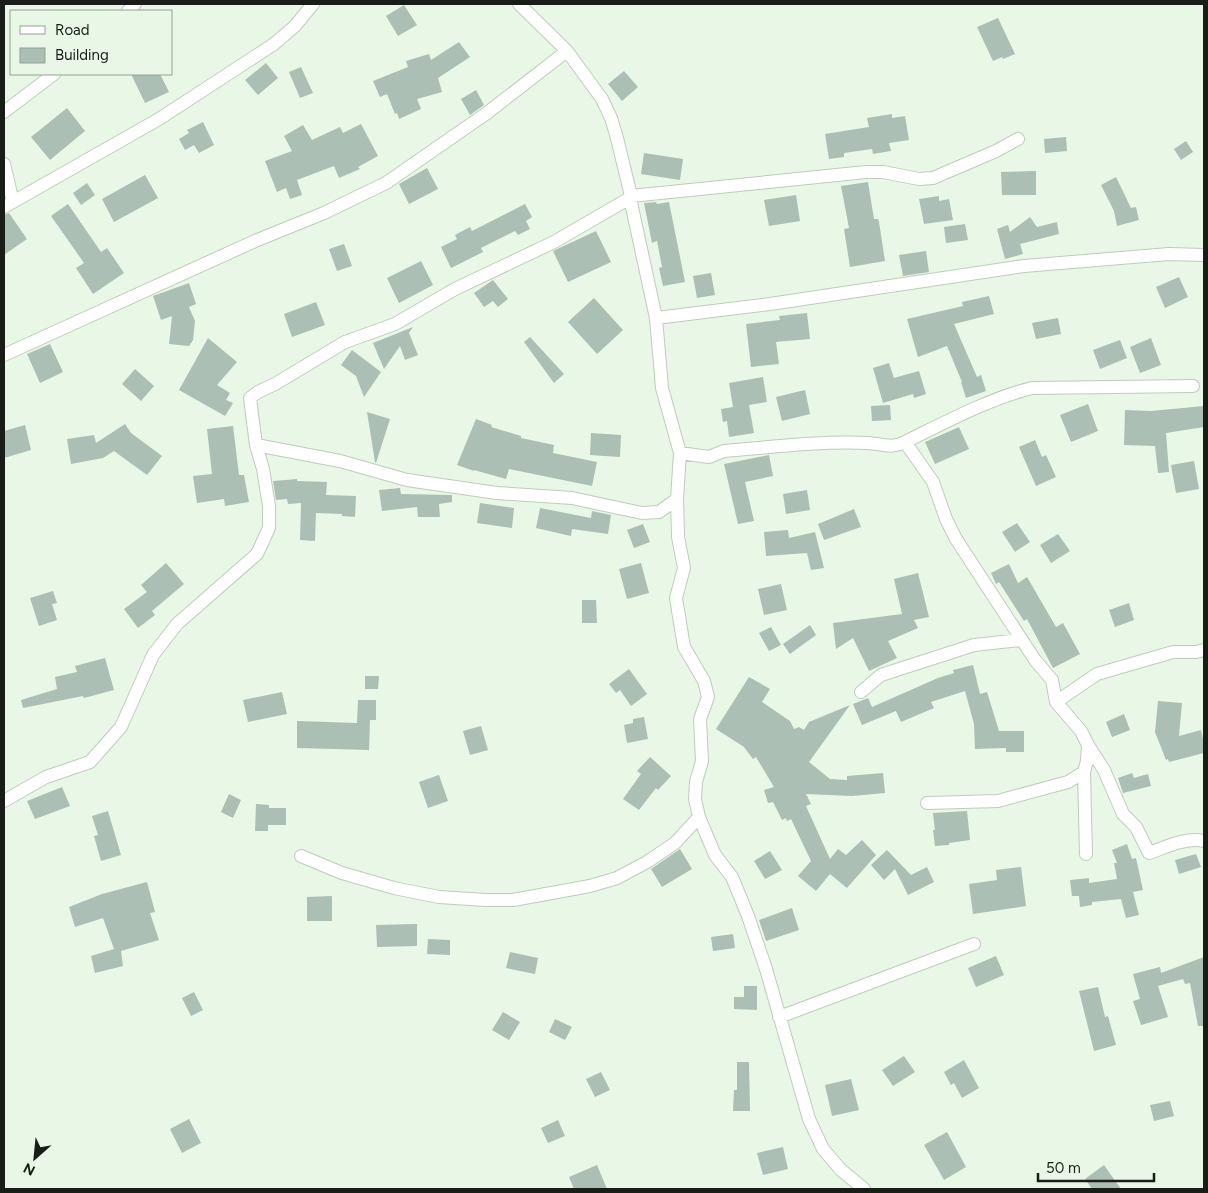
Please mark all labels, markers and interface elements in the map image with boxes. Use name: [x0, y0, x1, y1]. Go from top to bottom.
legend: [10, 10, 172, 75]
text: Road: [55, 21, 90, 39]
text: Building: [55, 46, 109, 64]
north arrow: [10, 1133, 60, 1183]
scale bar: [1038, 1150, 1154, 1182]
text: N: [21, 1159, 38, 1179]
text: 50 m: [1046, 1159, 1081, 1177]

